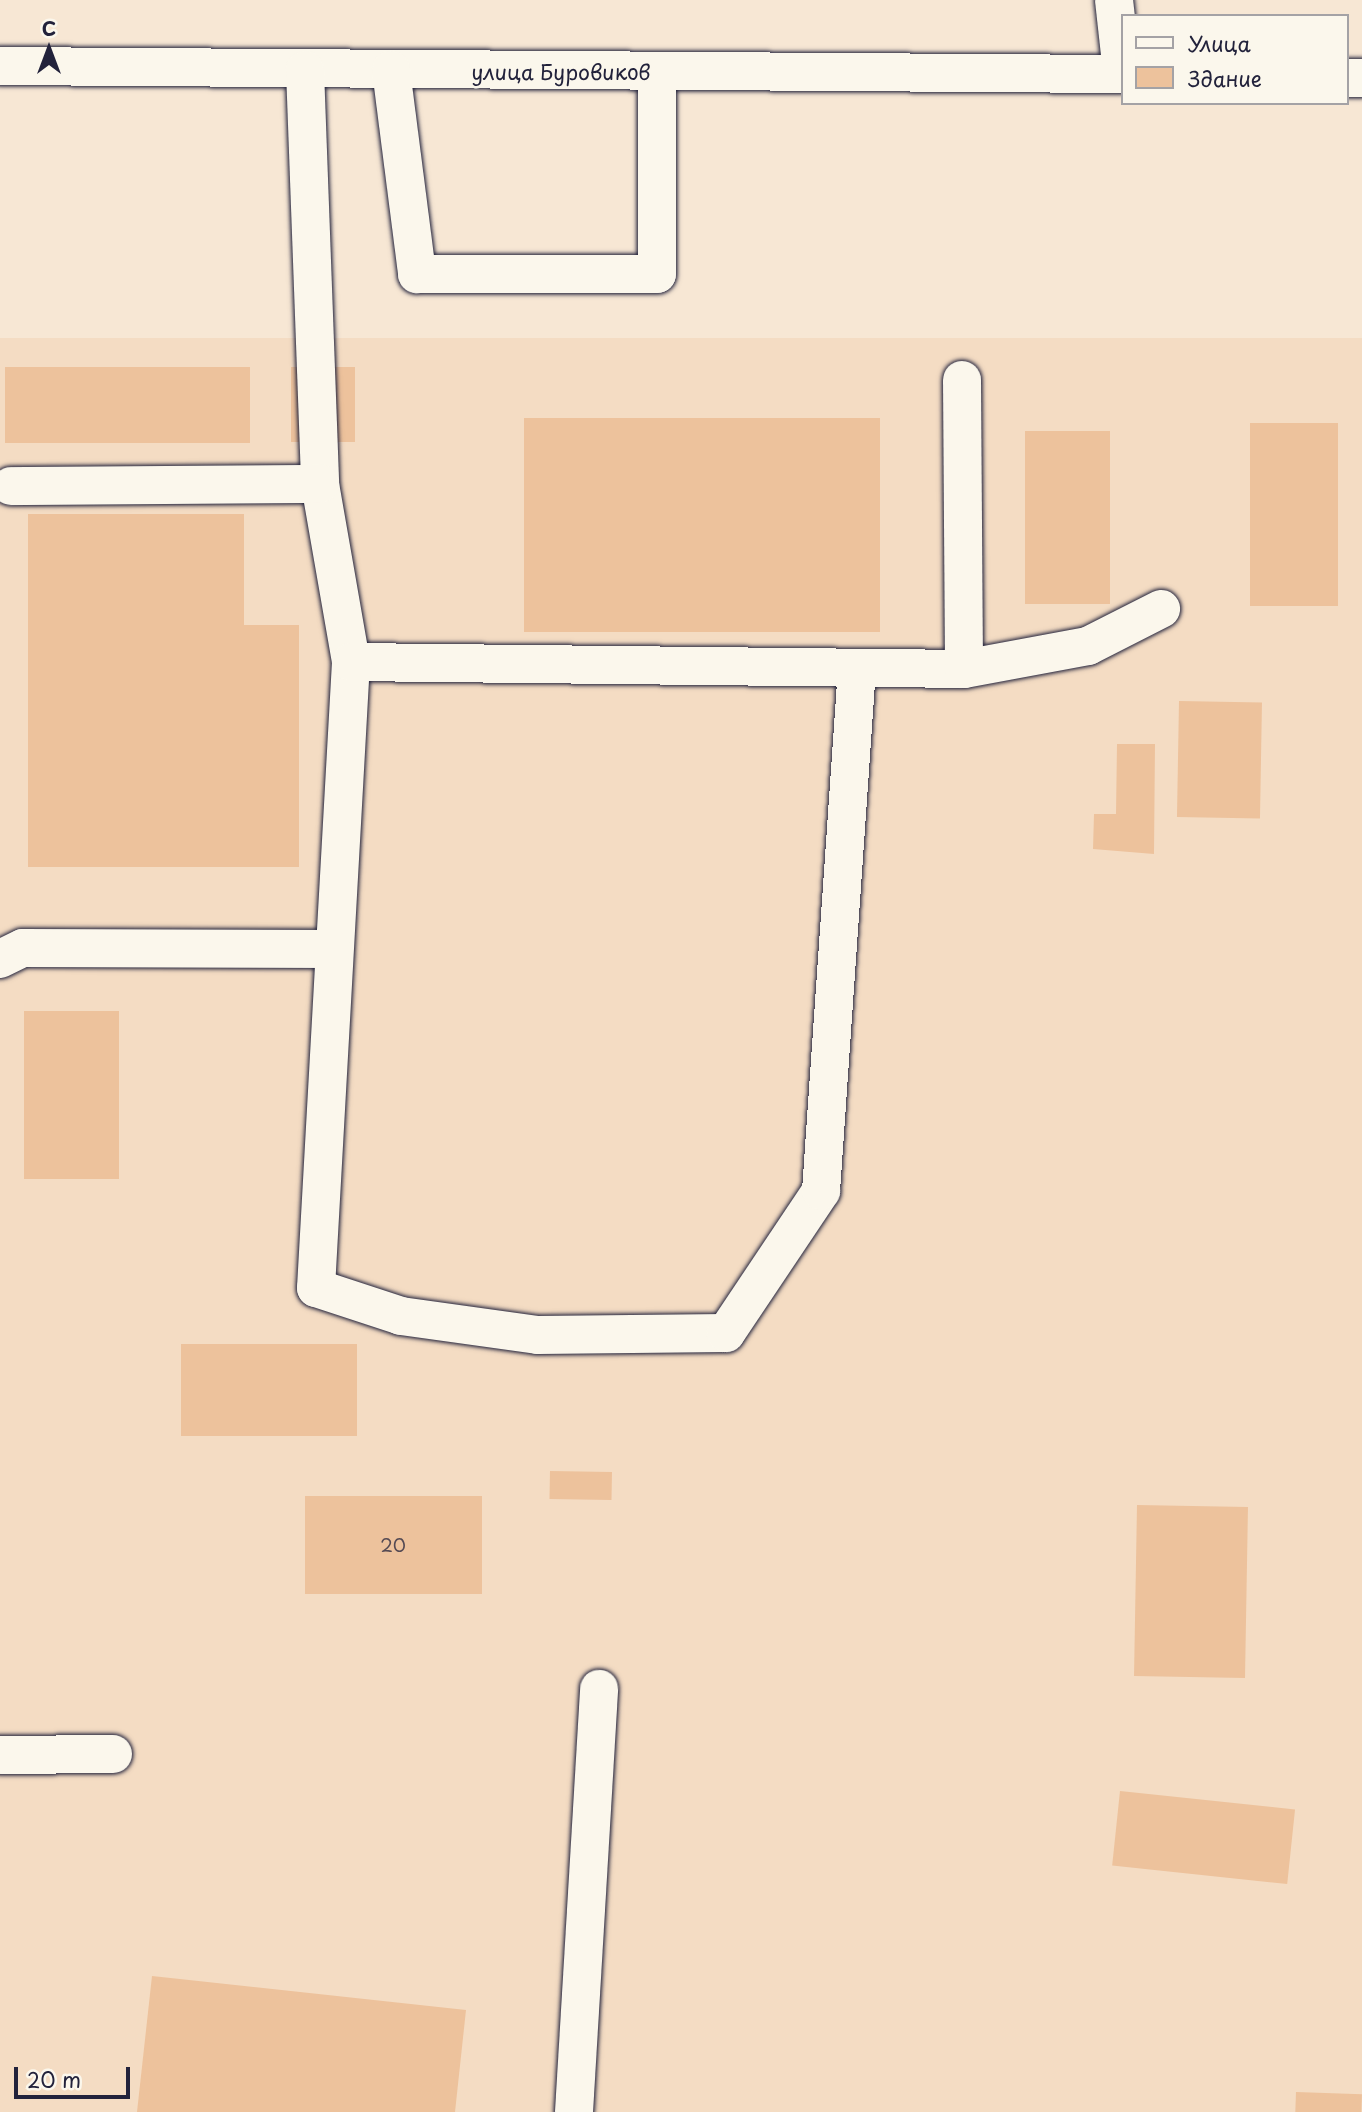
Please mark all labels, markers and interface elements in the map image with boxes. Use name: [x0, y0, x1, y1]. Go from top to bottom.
north arrow: [14, 14, 84, 84]
text: С: [42, 14, 56, 42]
legend: [1120, 14, 1348, 105]
text: Улица: [1188, 27, 1251, 59]
street label: улица Буровиков: [471, 58, 651, 84]
text: Здание: [1188, 62, 1262, 94]
house number: 20: [380, 1534, 406, 1556]
scale bar: [18, 2052, 133, 2096]
text: 20 m: [27, 2063, 81, 2095]

